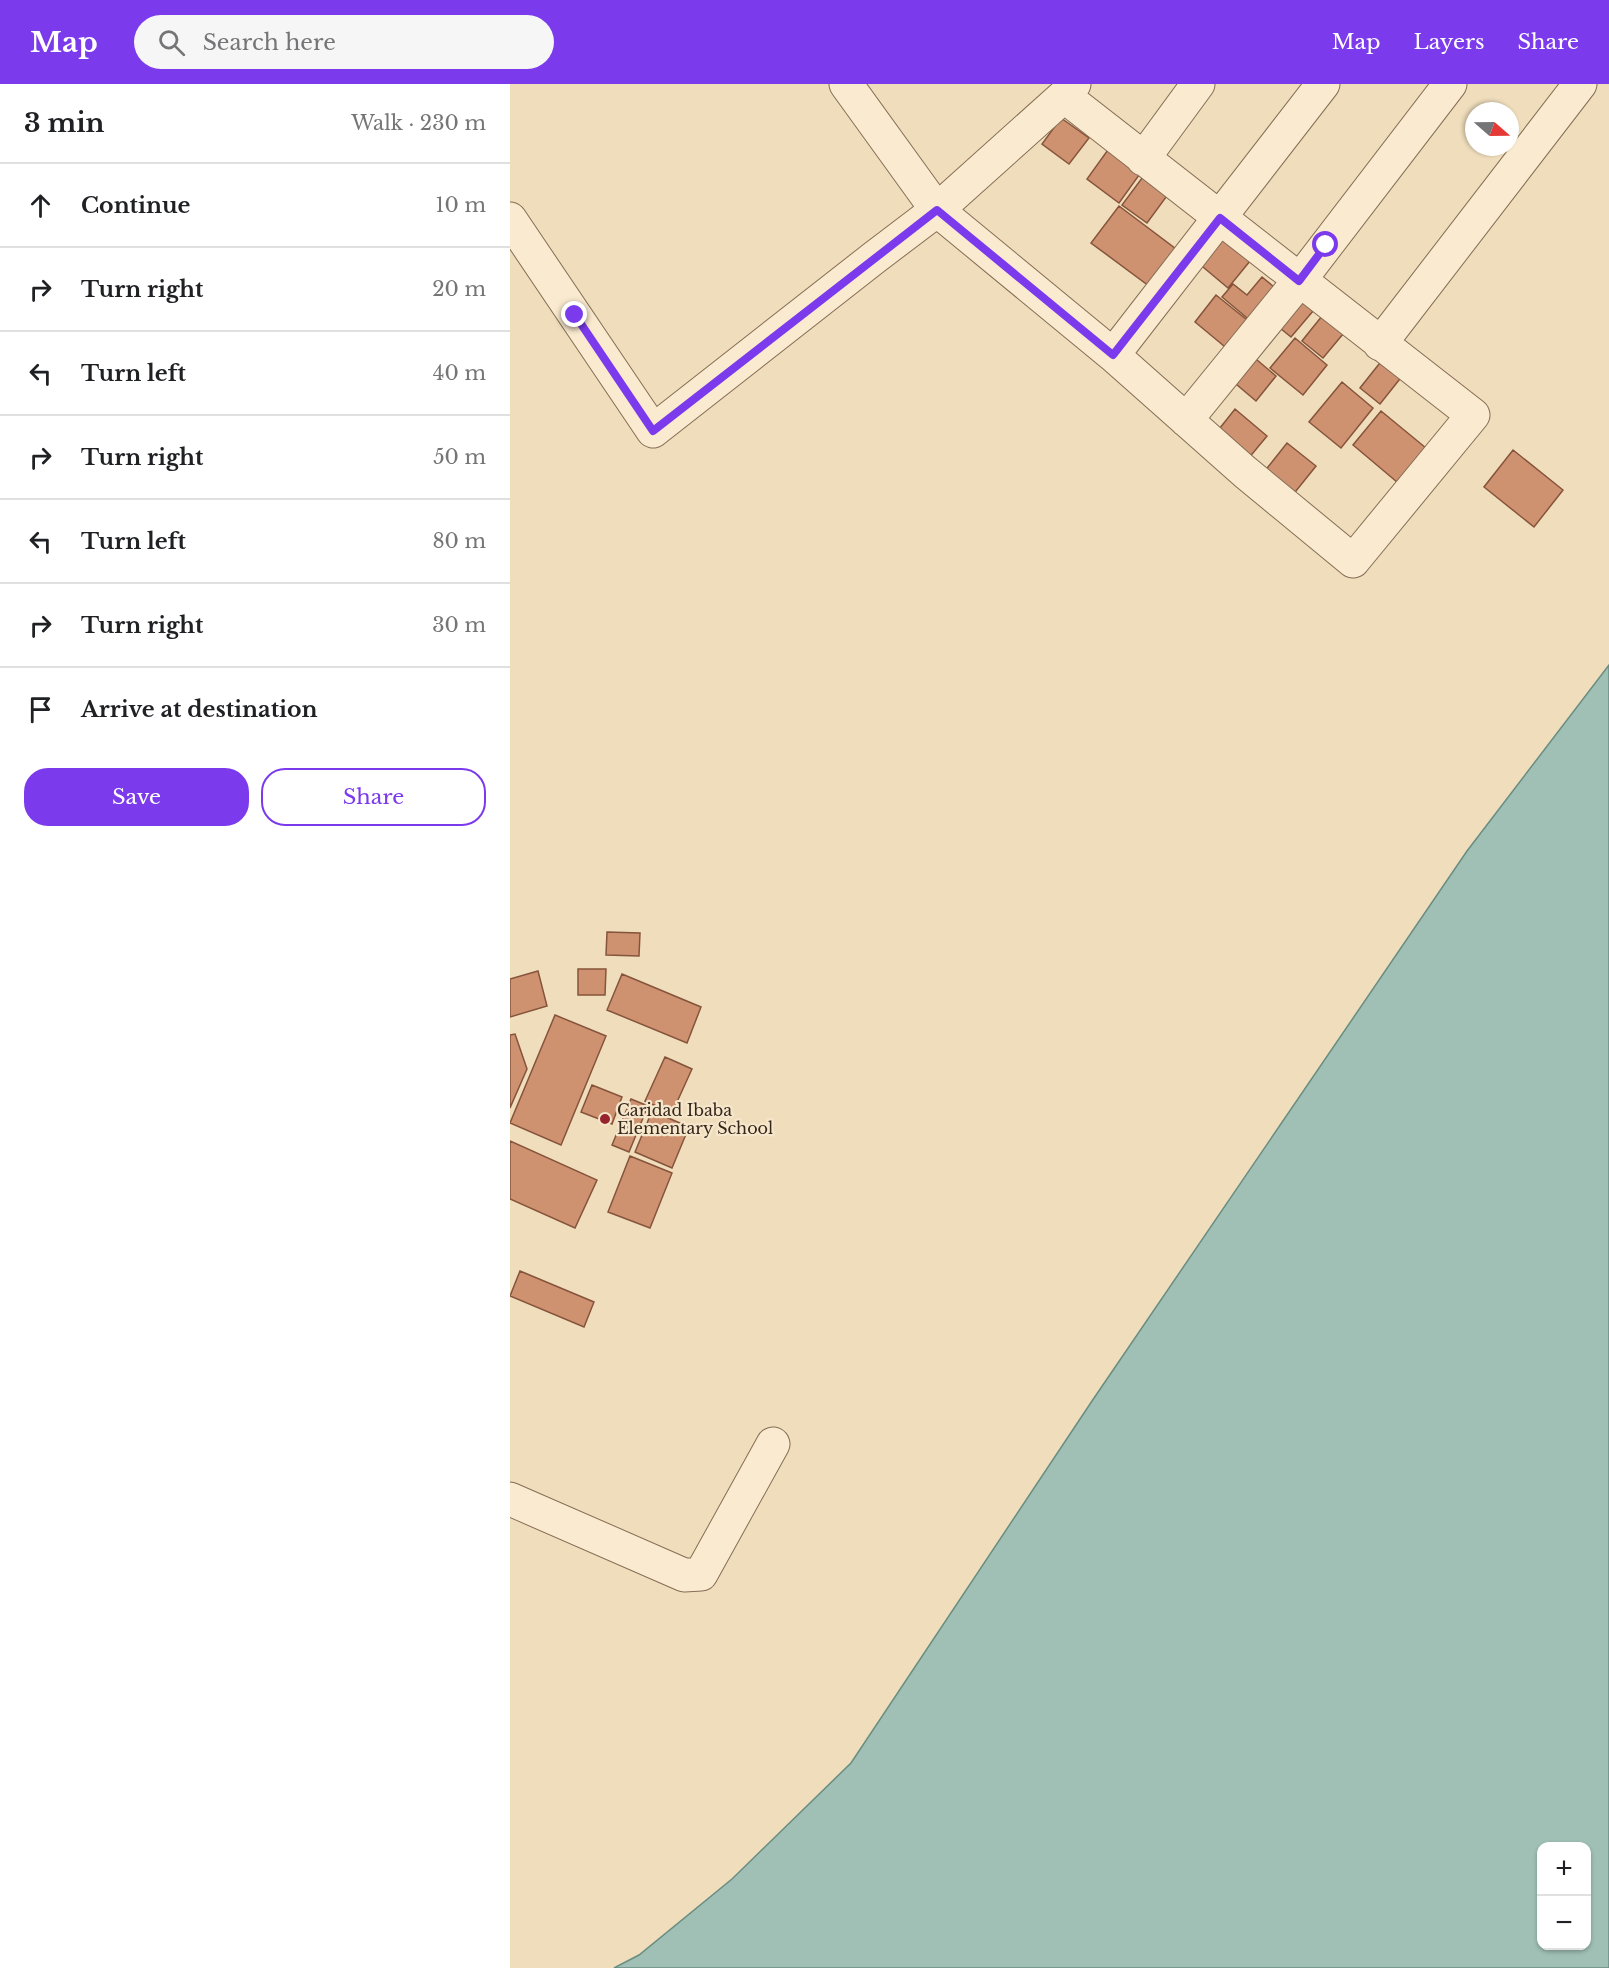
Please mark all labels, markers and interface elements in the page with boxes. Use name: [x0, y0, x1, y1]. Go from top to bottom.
search box: [134, 15, 554, 69]
text: Map: [30, 25, 98, 60]
icon: search: [155, 26, 188, 59]
text: Search here: [203, 29, 336, 56]
text: Map: [1332, 29, 1381, 55]
text: Layers: [1414, 29, 1485, 55]
text: Share: [1518, 29, 1579, 55]
north arrow: [1465, 102, 1519, 156]
text: 3 min: [24, 107, 105, 139]
text: Walk · 230 m: [351, 111, 486, 135]
icon: ahead: [24, 189, 57, 222]
text: Continue: [81, 192, 190, 219]
text: 10 m: [436, 193, 486, 217]
route start: [1312, 231, 1338, 257]
icon: right: [24, 273, 57, 306]
text: Turn right: [81, 276, 203, 303]
text: 20 m: [432, 277, 486, 301]
route end: [561, 301, 587, 327]
icon: left: [24, 357, 57, 390]
text: Turn left: [81, 360, 186, 387]
text: 40 m: [433, 361, 486, 385]
icon: right: [24, 441, 57, 474]
text: Turn right: [81, 444, 203, 471]
text: 50 m: [433, 445, 486, 469]
icon: left: [24, 525, 57, 558]
text: Turn left: [81, 528, 186, 555]
text: 80 m: [432, 529, 486, 553]
icon: right: [24, 609, 57, 642]
text: Turn right: [81, 612, 203, 639]
text: 30 m: [432, 613, 486, 637]
icon: arrive: [24, 693, 57, 726]
text: Arrive at destination: [81, 696, 318, 723]
button: Save: [24, 768, 249, 826]
button: Share: [261, 768, 486, 826]
place label: Caridad Ibaba Elementary School: [617, 1100, 773, 1138]
marker: Caridad Ibaba Elementary School: [598, 1112, 612, 1126]
map controls: [1537, 1842, 1591, 1950]
button: +: [1537, 1842, 1591, 1896]
button: −: [1537, 1896, 1591, 1950]

